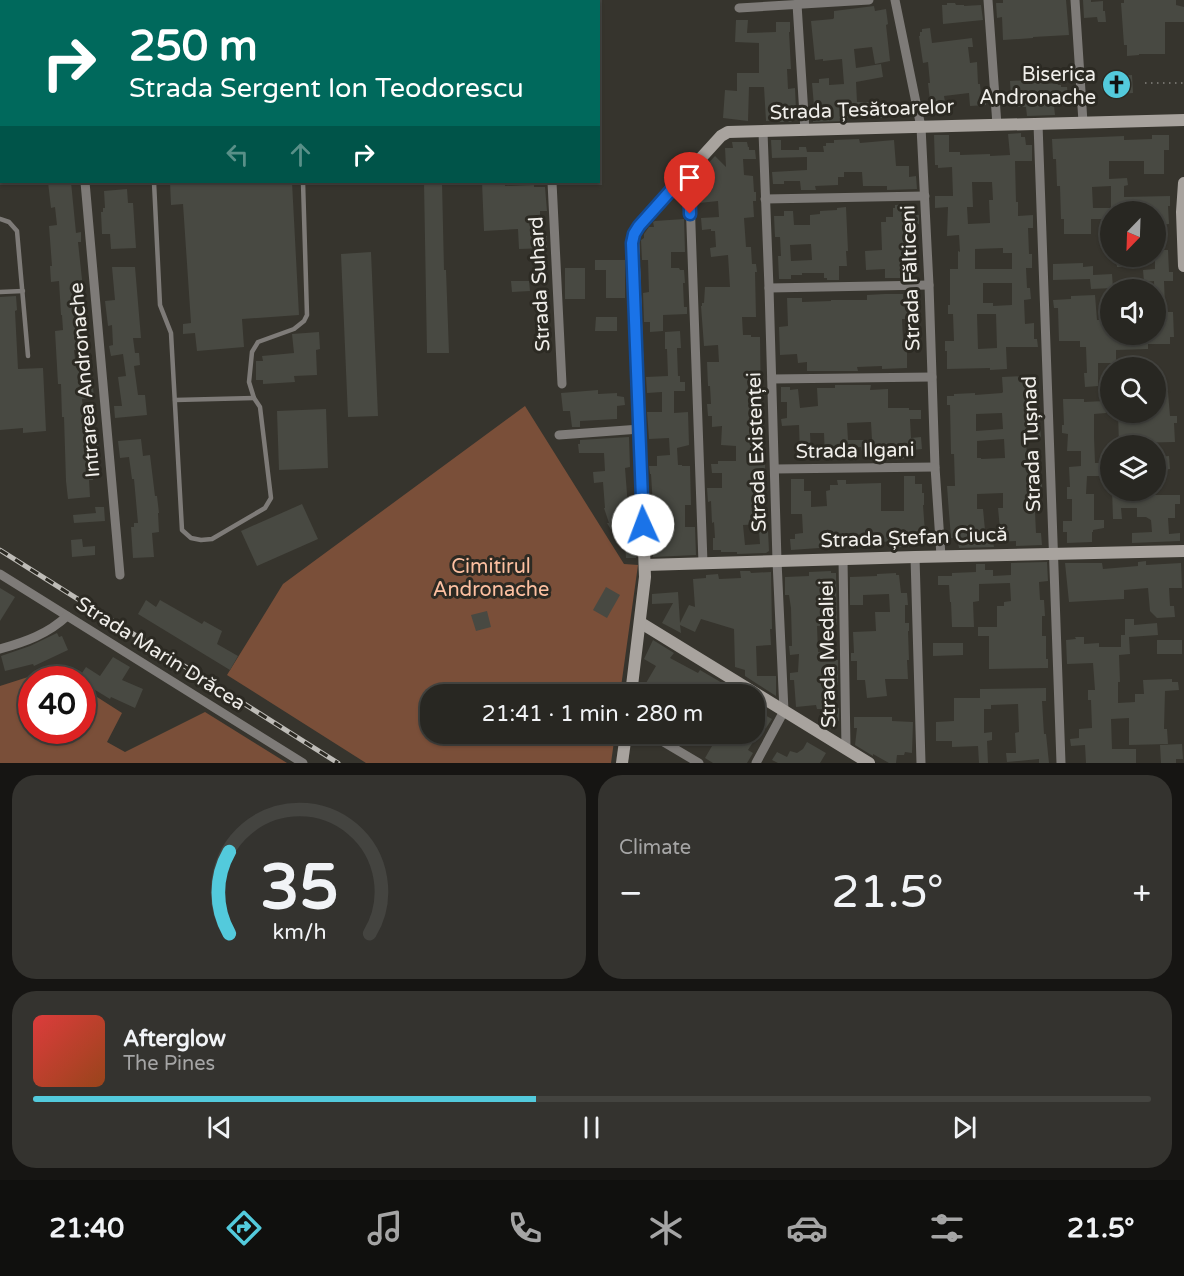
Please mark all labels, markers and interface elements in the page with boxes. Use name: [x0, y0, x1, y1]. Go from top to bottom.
text: 250 m: [129, 21, 258, 72]
icon: right: [30, 24, 108, 102]
place label: Biserica Andronache: [979, 63, 1096, 110]
church icon: Biserica Andronache: [1101, 69, 1133, 101]
text: Strada Sergent Ion Teodorescu: [129, 72, 524, 105]
street label: Strada Țesătoarelor: [769, 95, 955, 125]
icon: left: [221, 138, 254, 171]
icon: ahead: [284, 138, 317, 171]
icon: right: [347, 138, 380, 171]
pin: [664, 152, 715, 214]
icon: arrive: [673, 161, 706, 194]
north arrow: [1100, 201, 1166, 267]
map controls: [1100, 201, 1166, 501]
street label: Strada Fălticeni: [896, 205, 926, 351]
street label: Strada Suhard: [524, 216, 556, 352]
button: sound: [1100, 279, 1166, 345]
street label: Intrarea Andronache: [65, 281, 105, 478]
button: search: [1100, 357, 1166, 423]
street label: Strada Existenței: [742, 372, 772, 532]
street label: Strada Tușnad: [1018, 375, 1046, 512]
button: layers: [1100, 435, 1166, 501]
street label: Strada Ilgani: [795, 438, 915, 464]
position arrow: [611, 493, 675, 557]
street label: Strada Ștefan Ciucă: [820, 523, 1008, 553]
park label: Cimitirul Andronache: [433, 555, 549, 602]
street label: Strada Medaliei: [815, 580, 841, 728]
street label: Strada Marin Drăcea: [71, 592, 249, 716]
speed limit sign: 40: [18, 666, 96, 744]
text: 21:41 · 1 min · 280 m: [482, 701, 703, 727]
text: Climate: [619, 836, 691, 860]
text: 35: [260, 851, 338, 926]
text: 21.5°: [831, 866, 944, 920]
text: −: [619, 874, 643, 913]
text: +: [1132, 874, 1151, 913]
text: km/h: [272, 919, 326, 945]
text: Afterglow: [123, 1026, 226, 1052]
text: The Pines: [123, 1052, 215, 1076]
icon: previous: [203, 1111, 236, 1144]
icon: pause: [575, 1111, 608, 1144]
icon: next: [948, 1111, 981, 1144]
icon: directions: [223, 1207, 265, 1249]
icon: music: [364, 1207, 406, 1249]
icon: phone: [504, 1207, 546, 1249]
icon: climate: [645, 1207, 687, 1249]
icon: car: [786, 1207, 828, 1249]
icon: filters: [926, 1207, 968, 1249]
text: 21:40: [49, 1212, 124, 1245]
text: 21.5°: [1067, 1212, 1135, 1245]

